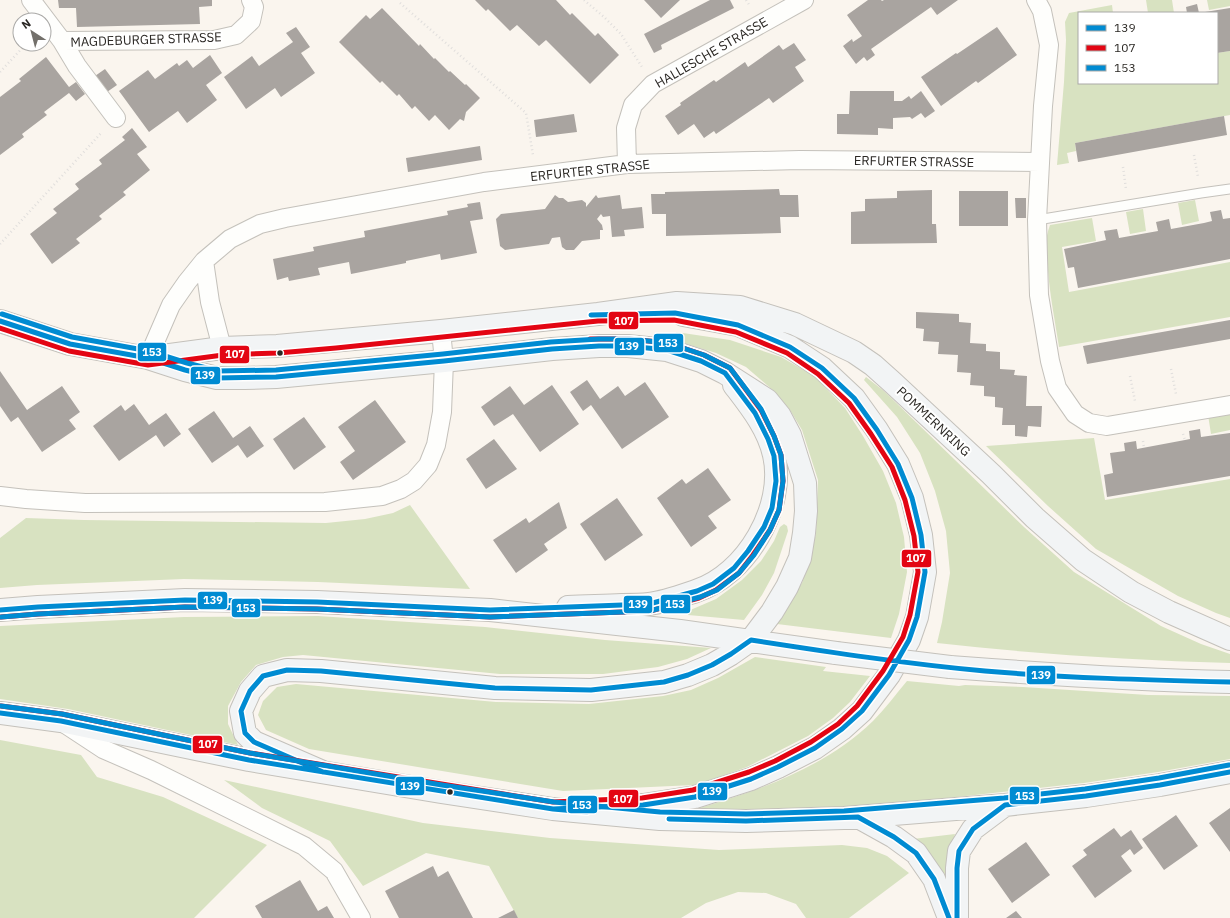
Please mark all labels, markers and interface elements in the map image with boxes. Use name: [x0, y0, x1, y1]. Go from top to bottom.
north arrow: [12, 12, 52, 52]
legend: [1078, 12, 1218, 84]
street label: HALLESCHE STRASSE: [652, 13, 771, 92]
text: N: [19, 16, 33, 32]
text: 139: [1114, 20, 1136, 35]
street label: MAGDEBURGER STRASSE: [70, 28, 222, 51]
text: 107: [1114, 40, 1136, 55]
text: 153: [1114, 60, 1136, 75]
street label: ERFURTER STRASSE: [854, 152, 974, 171]
street label: ERFURTER STRASSE: [529, 156, 651, 185]
line badge: 107: [608, 311, 639, 330]
text: 107: [614, 314, 634, 328]
line badge: 153: [653, 333, 684, 353]
text: 153: [658, 336, 678, 350]
line badge: 139: [614, 337, 645, 356]
text: 139: [619, 339, 639, 353]
line badge: 153: [137, 342, 167, 362]
text: 153: [142, 345, 162, 359]
line badge: 107: [219, 345, 250, 364]
text: 107: [225, 347, 245, 361]
unlabelled marker: [275, 348, 285, 358]
line badge: 139: [190, 366, 221, 385]
text: 139: [195, 368, 215, 382]
street label: POMMERNRING: [893, 383, 974, 460]
line badge: 107: [901, 549, 932, 568]
text: 107: [906, 551, 926, 565]
line badge: 139: [197, 591, 228, 610]
text: 139: [203, 593, 223, 607]
line badge: 153: [660, 594, 691, 614]
line badge: 139: [623, 595, 653, 614]
text: 139: [628, 597, 648, 611]
text: 153: [665, 597, 685, 611]
line badge: 153: [231, 598, 261, 618]
text: 153: [236, 601, 256, 615]
line badge: 139: [1026, 665, 1056, 685]
text: 139: [1031, 668, 1051, 682]
line badge: 107: [192, 735, 223, 754]
text: 107: [198, 737, 218, 751]
line badge: 139: [395, 776, 425, 796]
text: 139: [400, 779, 420, 793]
line badge: 139: [697, 782, 728, 801]
text: 139: [702, 784, 722, 798]
line badge: 153: [1009, 786, 1040, 805]
unlabelled marker: [445, 787, 455, 797]
line badge: 107: [608, 789, 639, 808]
text: 153: [1015, 789, 1035, 803]
text: 107: [613, 792, 633, 806]
line badge: 153: [567, 795, 598, 814]
text: 153: [572, 798, 592, 812]

